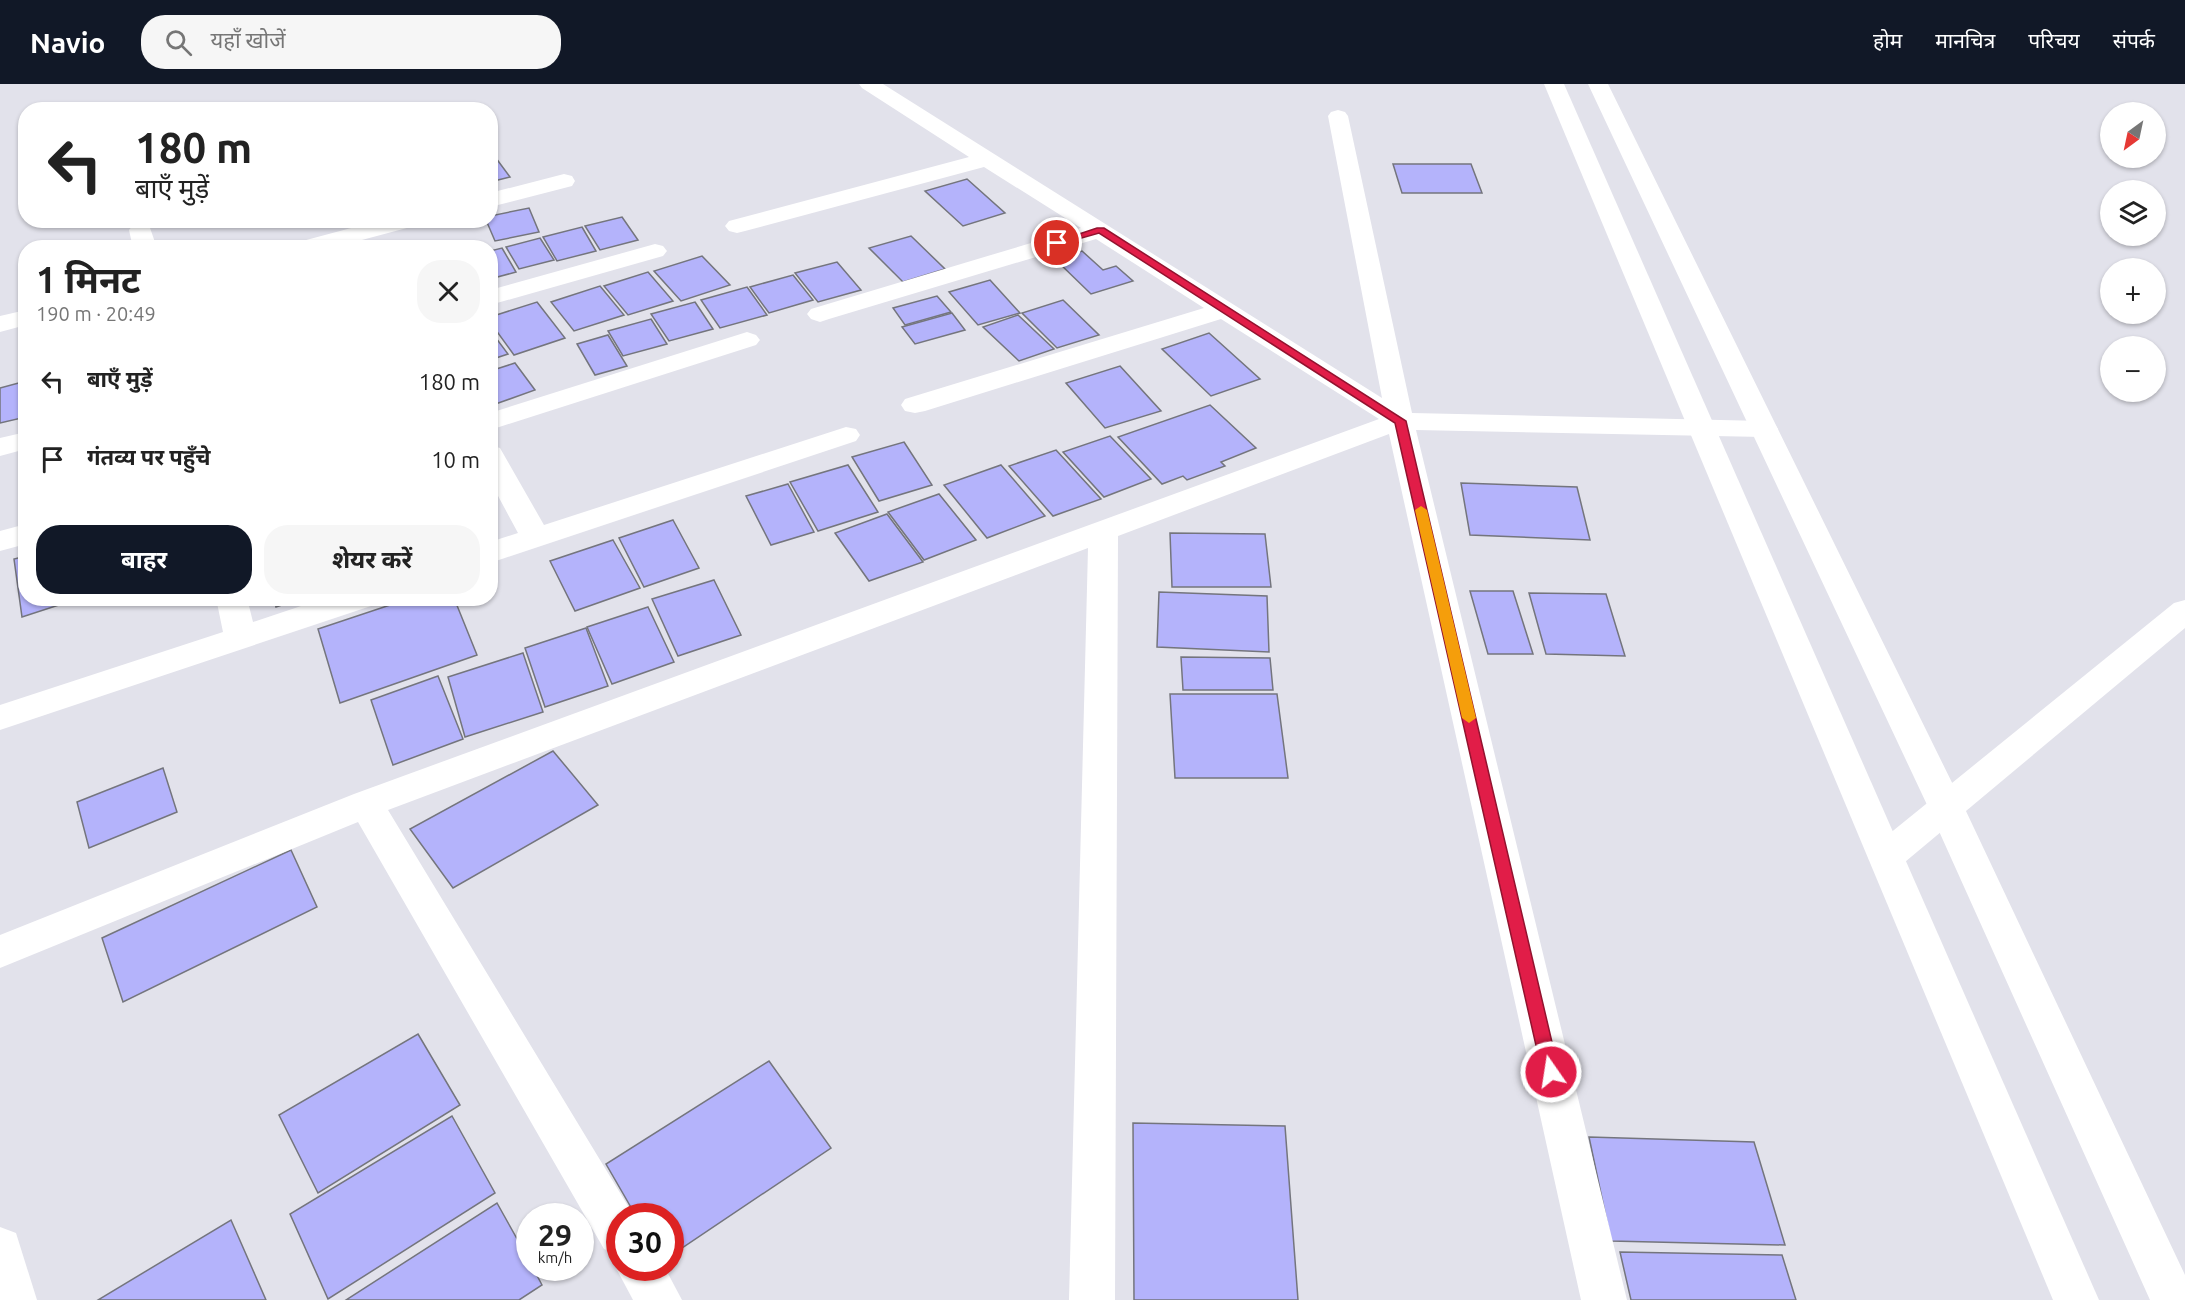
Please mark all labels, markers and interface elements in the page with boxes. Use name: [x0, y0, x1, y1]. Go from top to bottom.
search box: [141, 15, 561, 69]
icon: search: [162, 26, 195, 59]
text: Navio: [30, 27, 105, 58]
text: यहाँ खोजें: [210, 27, 286, 52]
text: होम: [1873, 28, 1902, 52]
text: मानचित्र: [1935, 28, 1995, 52]
text: परिचय: [2028, 28, 2080, 52]
text: संपर्क: [2113, 28, 2155, 52]
north arrow: [2100, 102, 2166, 168]
map controls: [2100, 102, 2166, 402]
text: 180 m: [135, 124, 252, 171]
icon: left: [36, 126, 114, 204]
text: बाएँ मुड़ें: [135, 173, 209, 203]
button: layers: [2100, 180, 2166, 246]
pin: [1031, 217, 1082, 268]
icon: arrive: [1040, 226, 1073, 259]
button: +: [2100, 258, 2166, 324]
text: 1 मिनट: [36, 259, 140, 300]
button: close: [417, 260, 480, 323]
text: 190 m · 20:49: [36, 302, 156, 325]
button: −: [2100, 336, 2166, 402]
icon: left: [36, 365, 69, 398]
text: बाएँ मुड़ें: [87, 366, 153, 391]
text: 180 m: [419, 369, 480, 394]
icon: arrive: [36, 443, 69, 476]
text: गंतव्य पर पहुँचे: [87, 444, 211, 469]
text: 10 m: [431, 447, 480, 472]
button: बाहर: [36, 525, 252, 594]
button: शेयर करें: [264, 525, 480, 594]
position arrow: [1519, 1040, 1583, 1104]
speed limit sign: 30: [606, 1203, 684, 1281]
text: 29: [538, 1218, 572, 1252]
text: km/h: [538, 1249, 572, 1266]

